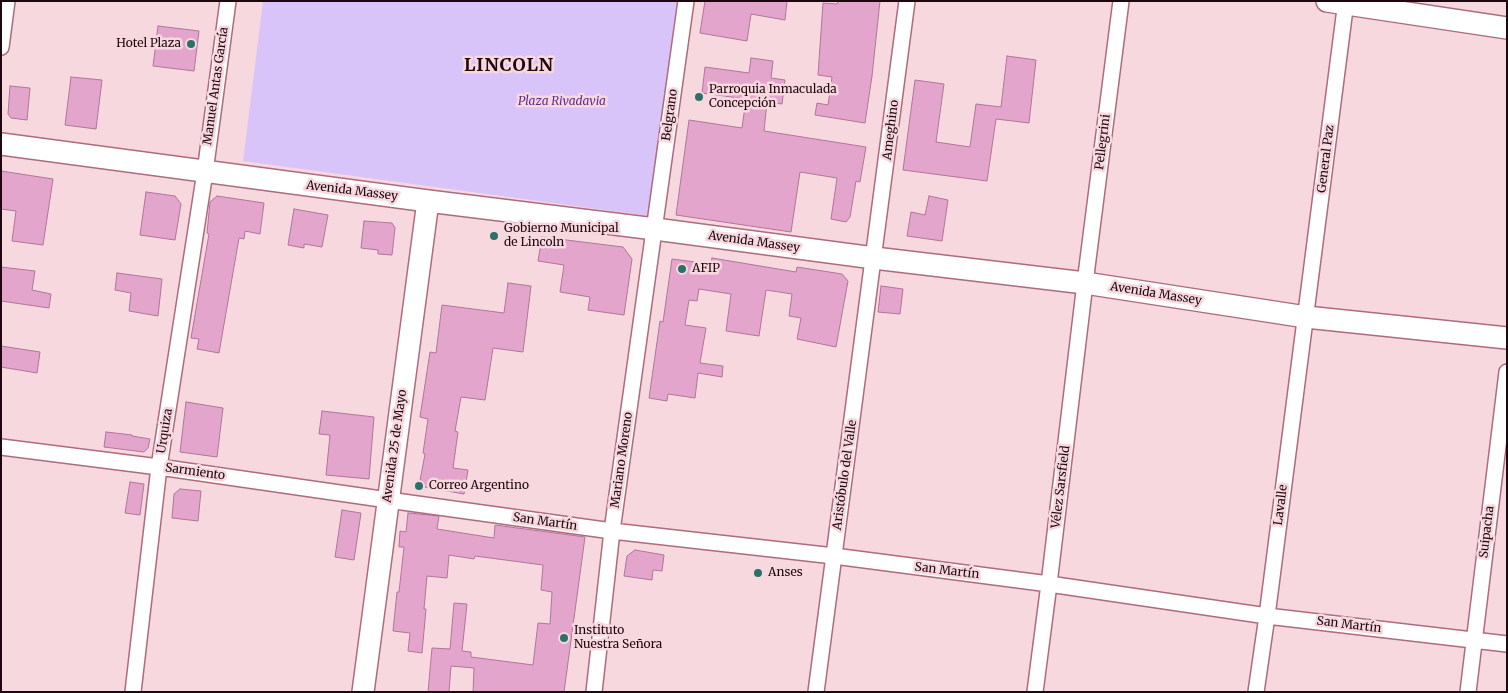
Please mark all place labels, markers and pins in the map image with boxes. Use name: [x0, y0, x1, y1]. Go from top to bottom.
place label: Hotel Plaza: [116, 37, 181, 51]
marker: Hotel Plaza: [185, 38, 197, 50]
place label: Parroquia Inmaculada Concepción: [709, 83, 837, 111]
marker: Parroquia Inmaculada Concepción: [693, 91, 705, 103]
place label: Gobierno Municipal de Lincoln: [504, 222, 619, 250]
marker: Gobierno Municipal de Lincoln: [488, 230, 500, 242]
place label: AFIP: [692, 262, 720, 276]
marker: AFIP: [676, 263, 688, 275]
place label: Correo Argentino: [429, 479, 529, 493]
marker: Correo Argentino: [413, 480, 425, 492]
place label: Anses: [768, 566, 803, 580]
marker: Anses: [752, 567, 764, 579]
place label: Instituto Nuestra Señora: [574, 624, 662, 652]
marker: Instituto Nuestra Señora: [558, 632, 570, 644]

